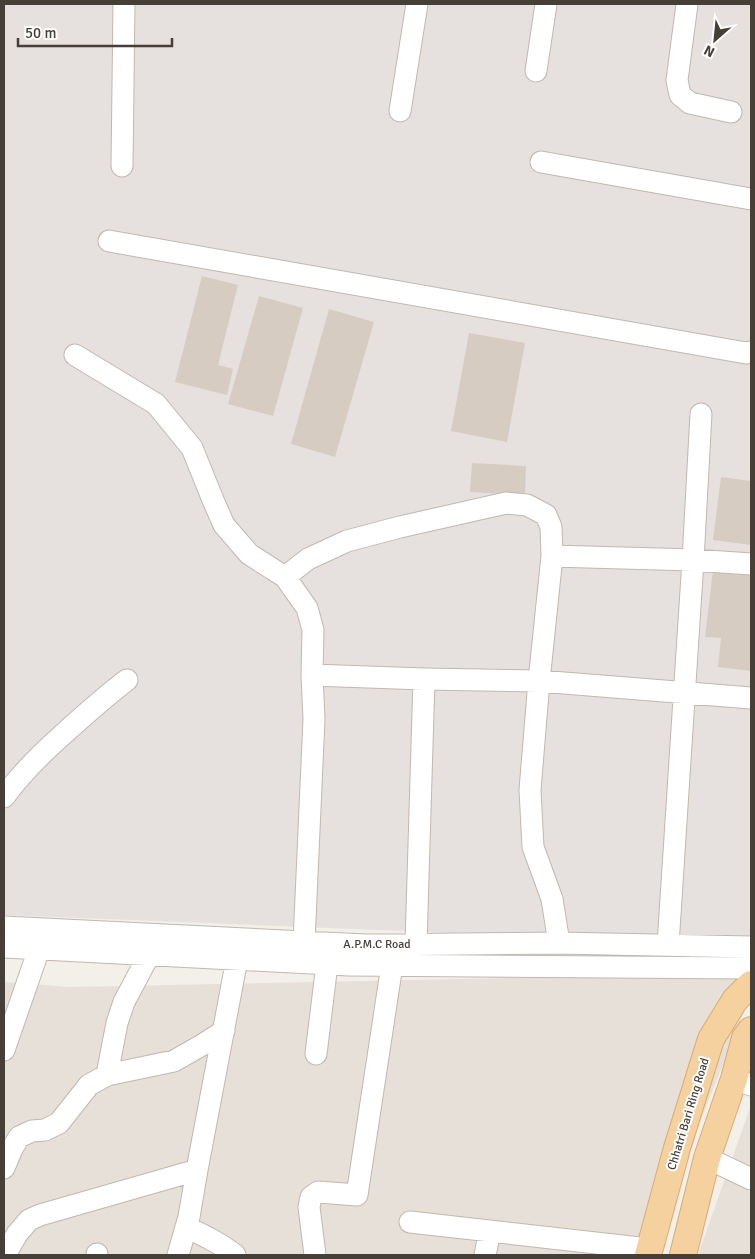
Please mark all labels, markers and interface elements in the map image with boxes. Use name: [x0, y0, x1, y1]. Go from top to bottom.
scale bar: [18, 15, 171, 47]
north arrow: [690, 15, 740, 65]
text: 50 m: [25, 24, 56, 42]
text: N: [701, 41, 718, 61]
street label: A.P.M.C Road: [343, 937, 411, 952]
street label: Chhatri Bari Ring Road: [664, 1056, 713, 1172]

